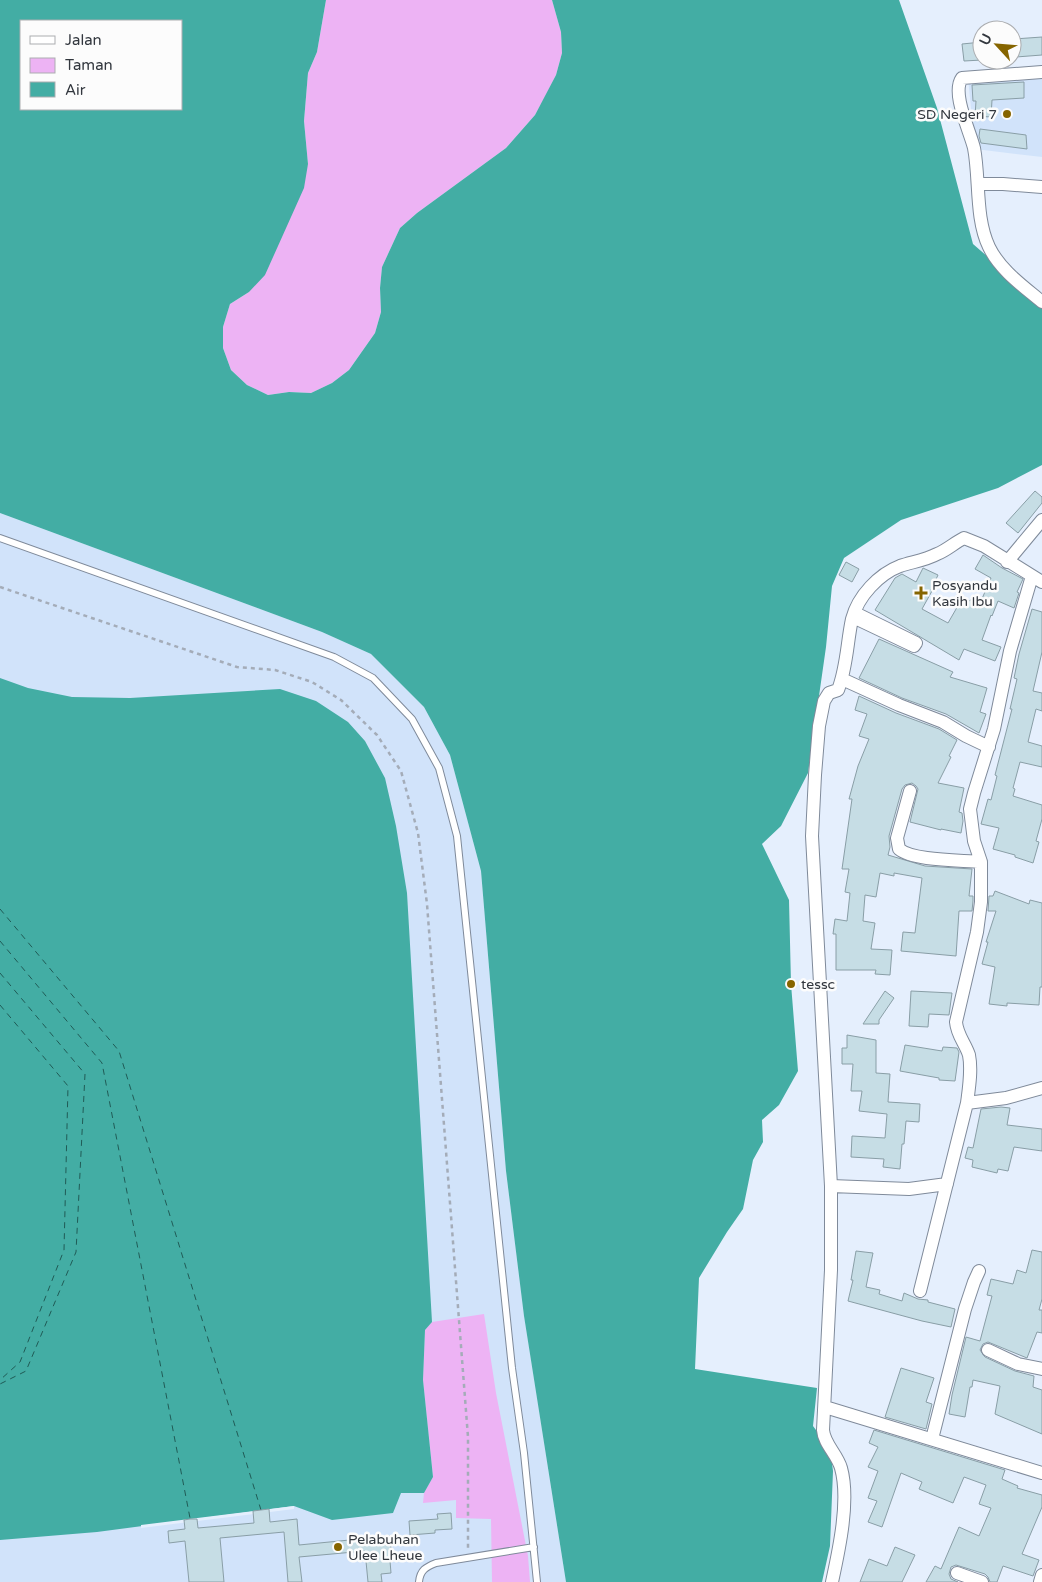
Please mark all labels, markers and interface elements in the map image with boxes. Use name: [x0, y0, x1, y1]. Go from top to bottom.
legend: [20, 20, 182, 110]
north arrow: [972, 20, 1022, 70]
text: Jalan: [65, 31, 102, 49]
text: U: [976, 31, 996, 48]
text: Taman: [65, 56, 113, 74]
text: Air: [65, 81, 86, 99]
place label: SD Negeri 7: [917, 106, 997, 123]
marker: SD Negeri 7: [1001, 108, 1013, 120]
place label: Posyandu Kasih Ibu: [932, 577, 998, 610]
marker: Posyandu Kasih Ibu: [914, 586, 928, 600]
place label: tessc: [801, 976, 835, 993]
marker: tessc: [785, 978, 797, 990]
place label: Pelabuhan Ulee Lheue: [348, 1531, 422, 1564]
marker: Pelabuhan Ulee Lheue: [332, 1541, 344, 1553]

